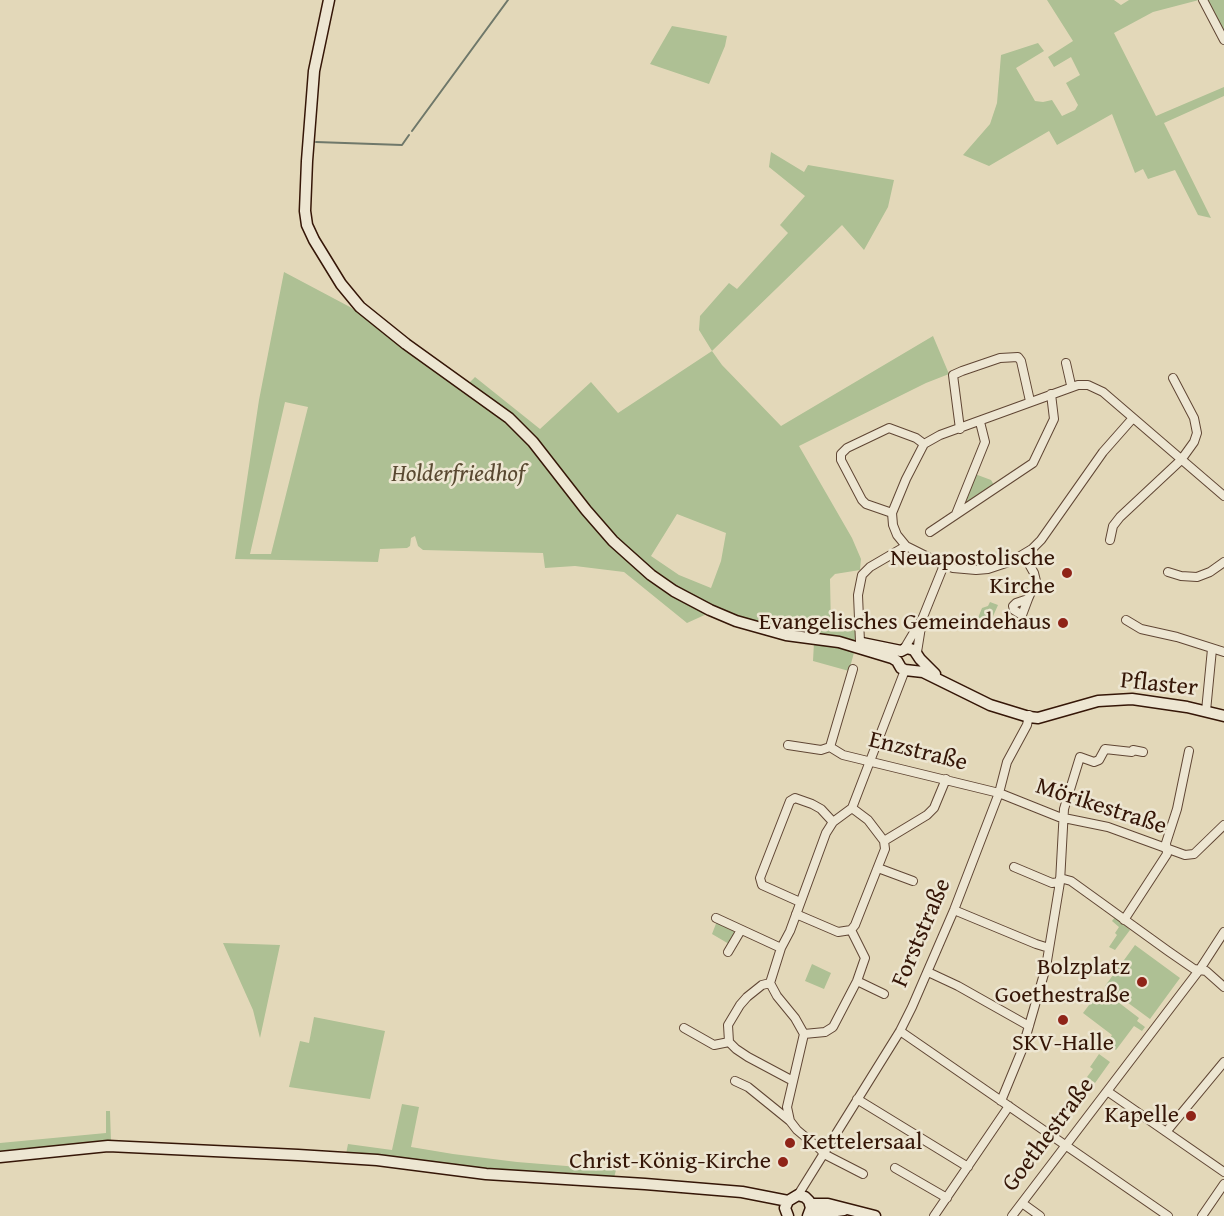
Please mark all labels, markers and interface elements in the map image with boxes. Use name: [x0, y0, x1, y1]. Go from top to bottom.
park label: Holderfriedhof: [391, 461, 525, 489]
place label: Neuapostolische Kirche: [890, 545, 1055, 601]
marker: Neuapostolische Kirche: [1060, 566, 1074, 580]
place label: Evangelisches Gemeindehaus: [759, 609, 1051, 637]
marker: Evangelisches Gemeindehaus: [1056, 616, 1070, 630]
street label: Pflaster: [1119, 667, 1199, 703]
street label: Enzstraße: [866, 726, 970, 778]
street label: Mörikestraße: [1032, 772, 1170, 842]
street label: Forststraße: [886, 874, 958, 992]
place label: Bolzplatz Goethestraße: [995, 954, 1130, 1010]
marker: Bolzplatz Goethestraße: [1135, 975, 1149, 989]
marker: SKV-Halle: [1056, 1013, 1070, 1027]
place label: SKV-Halle: [1012, 1030, 1114, 1058]
street label: Goethestraße: [997, 1072, 1101, 1198]
place label: Kapelle: [1105, 1102, 1179, 1130]
marker: Kapelle: [1184, 1109, 1198, 1123]
place label: Kettelersaal: [802, 1129, 923, 1157]
marker: Kettelersaal: [783, 1136, 797, 1150]
place label: Christ-König-Kirche: [569, 1148, 771, 1176]
marker: Christ-König-Kirche: [776, 1155, 790, 1169]

